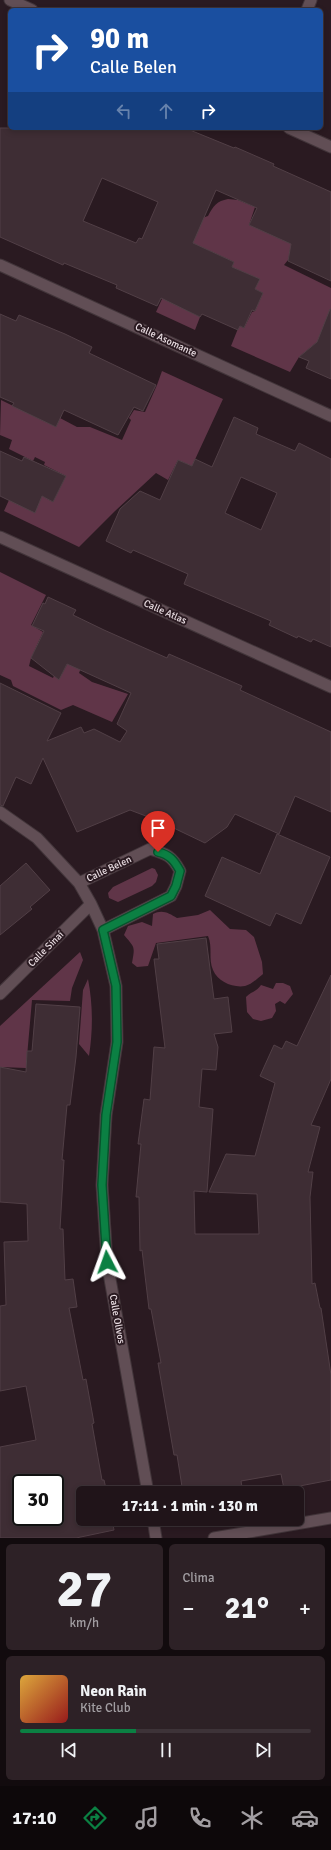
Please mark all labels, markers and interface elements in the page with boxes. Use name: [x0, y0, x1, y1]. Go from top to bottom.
text: 90 m: [90, 22, 149, 56]
icon: right: [24, 24, 76, 76]
text: Calle Belen: [90, 56, 177, 78]
icon: left: [113, 100, 135, 122]
icon: ahead: [155, 100, 177, 122]
icon: right: [197, 100, 219, 122]
street label: Calle Asomante: [133, 321, 199, 359]
street label: Calle Atlas: [142, 597, 189, 627]
pin: [141, 811, 175, 852]
icon: arrive: [147, 817, 169, 839]
street label: Calle Belen: [85, 853, 133, 885]
street label: Calle Sinaí: [26, 928, 67, 969]
position arrow: [86, 1241, 128, 1283]
street label: Calle Olivos: [107, 1293, 127, 1345]
speed limit sign: 30: [12, 1474, 64, 1526]
text: 17:11 · 1 min · 130 m: [122, 1497, 258, 1515]
text: 27: [56, 1557, 112, 1621]
text: Clima: [183, 1570, 215, 1586]
text: 21°: [225, 1590, 269, 1627]
text: −: [183, 1595, 194, 1622]
text: +: [299, 1595, 311, 1622]
text: km/h: [70, 1615, 99, 1631]
text: Neon Rain: [80, 1682, 147, 1700]
text: Kite Club: [80, 1700, 131, 1716]
icon: previous: [58, 1739, 80, 1761]
icon: pause: [155, 1739, 177, 1761]
icon: next: [252, 1739, 274, 1761]
icon: directions: [81, 1804, 109, 1832]
icon: music: [133, 1804, 161, 1832]
icon: phone: [186, 1804, 214, 1832]
icon: climate: [238, 1804, 266, 1832]
icon: car: [291, 1804, 319, 1832]
text: 17:10: [12, 1807, 56, 1829]

